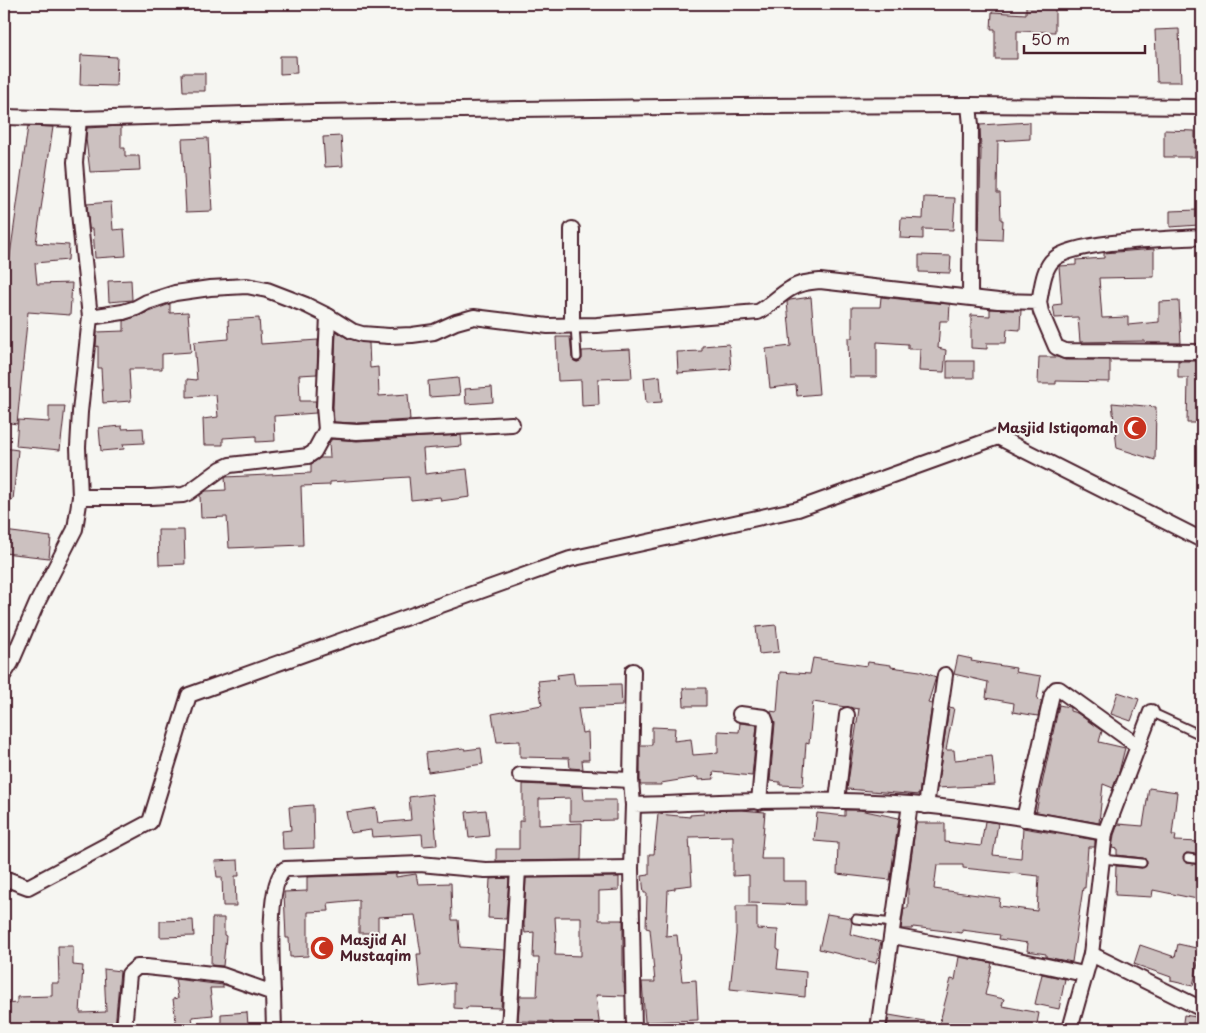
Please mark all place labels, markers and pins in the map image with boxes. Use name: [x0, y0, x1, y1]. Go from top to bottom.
mosque icon: Masjid Istiqomah: [1122, 415, 1148, 441]
place label: Masjid Istiqomah: [997, 417, 1118, 438]
place label: Masjid Al Mustaqim: [340, 929, 411, 966]
mosque icon: Masjid Al Mustaqim: [309, 935, 335, 961]

